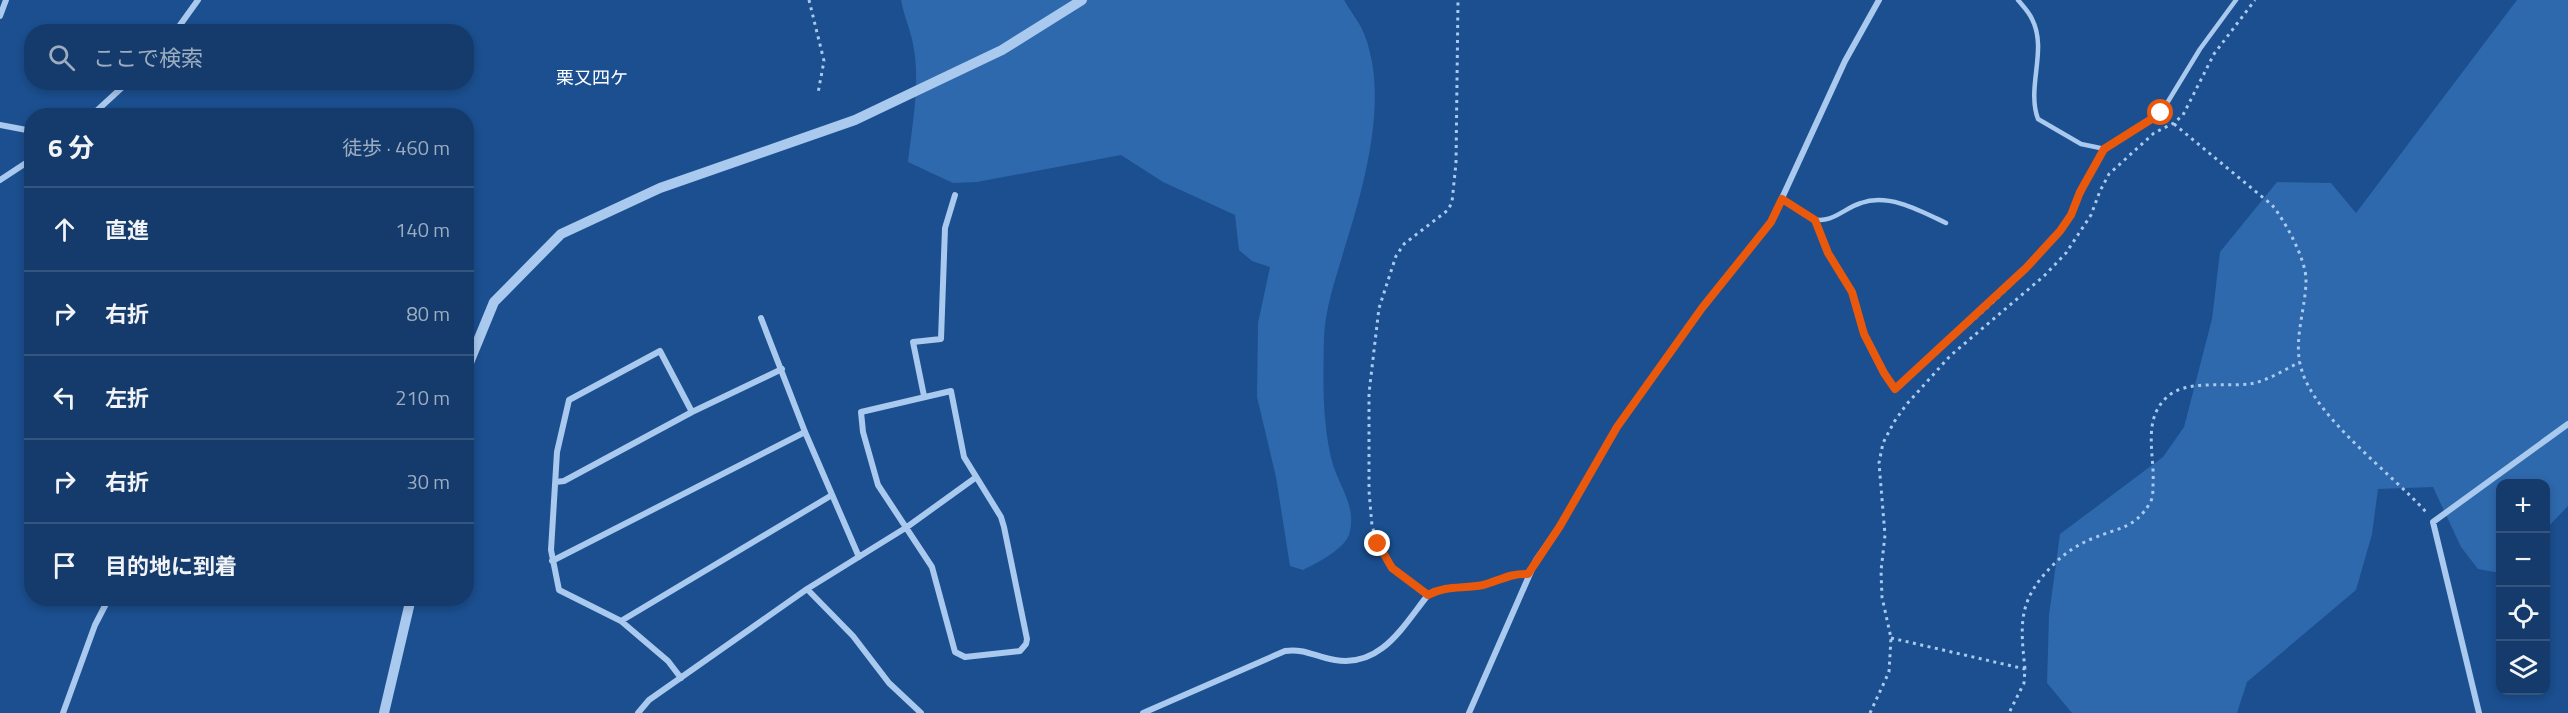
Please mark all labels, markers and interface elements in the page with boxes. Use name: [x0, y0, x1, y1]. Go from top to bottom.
search box: [24, 24, 474, 90]
icon: search: [45, 41, 78, 74]
text: ここで検索: [93, 41, 203, 75]
district label: 栗又四ケ: [556, 64, 628, 91]
route start: [2147, 99, 2173, 125]
text: 6 分: [48, 128, 94, 167]
text: 徒歩 · 460 m: [342, 132, 450, 163]
icon: ahead: [48, 213, 81, 246]
text: 直進: [105, 213, 149, 247]
text: 140 m: [395, 214, 450, 245]
icon: right: [48, 297, 81, 330]
text: 右折: [105, 297, 149, 331]
text: 80 m: [406, 298, 450, 329]
icon: left: [48, 381, 81, 414]
text: 左折: [105, 381, 149, 415]
text: 210 m: [395, 382, 450, 413]
icon: right: [48, 465, 81, 498]
text: 右折: [105, 465, 149, 499]
text: 30 m: [406, 466, 450, 497]
map controls: [2496, 479, 2550, 695]
button: +: [2496, 479, 2550, 533]
route end: [1364, 530, 1390, 556]
button: −: [2496, 533, 2550, 587]
icon: arrive: [48, 549, 81, 582]
text: 目的地に到着: [105, 549, 237, 583]
button: locate: [2496, 587, 2550, 641]
button: layers: [2496, 641, 2550, 695]

